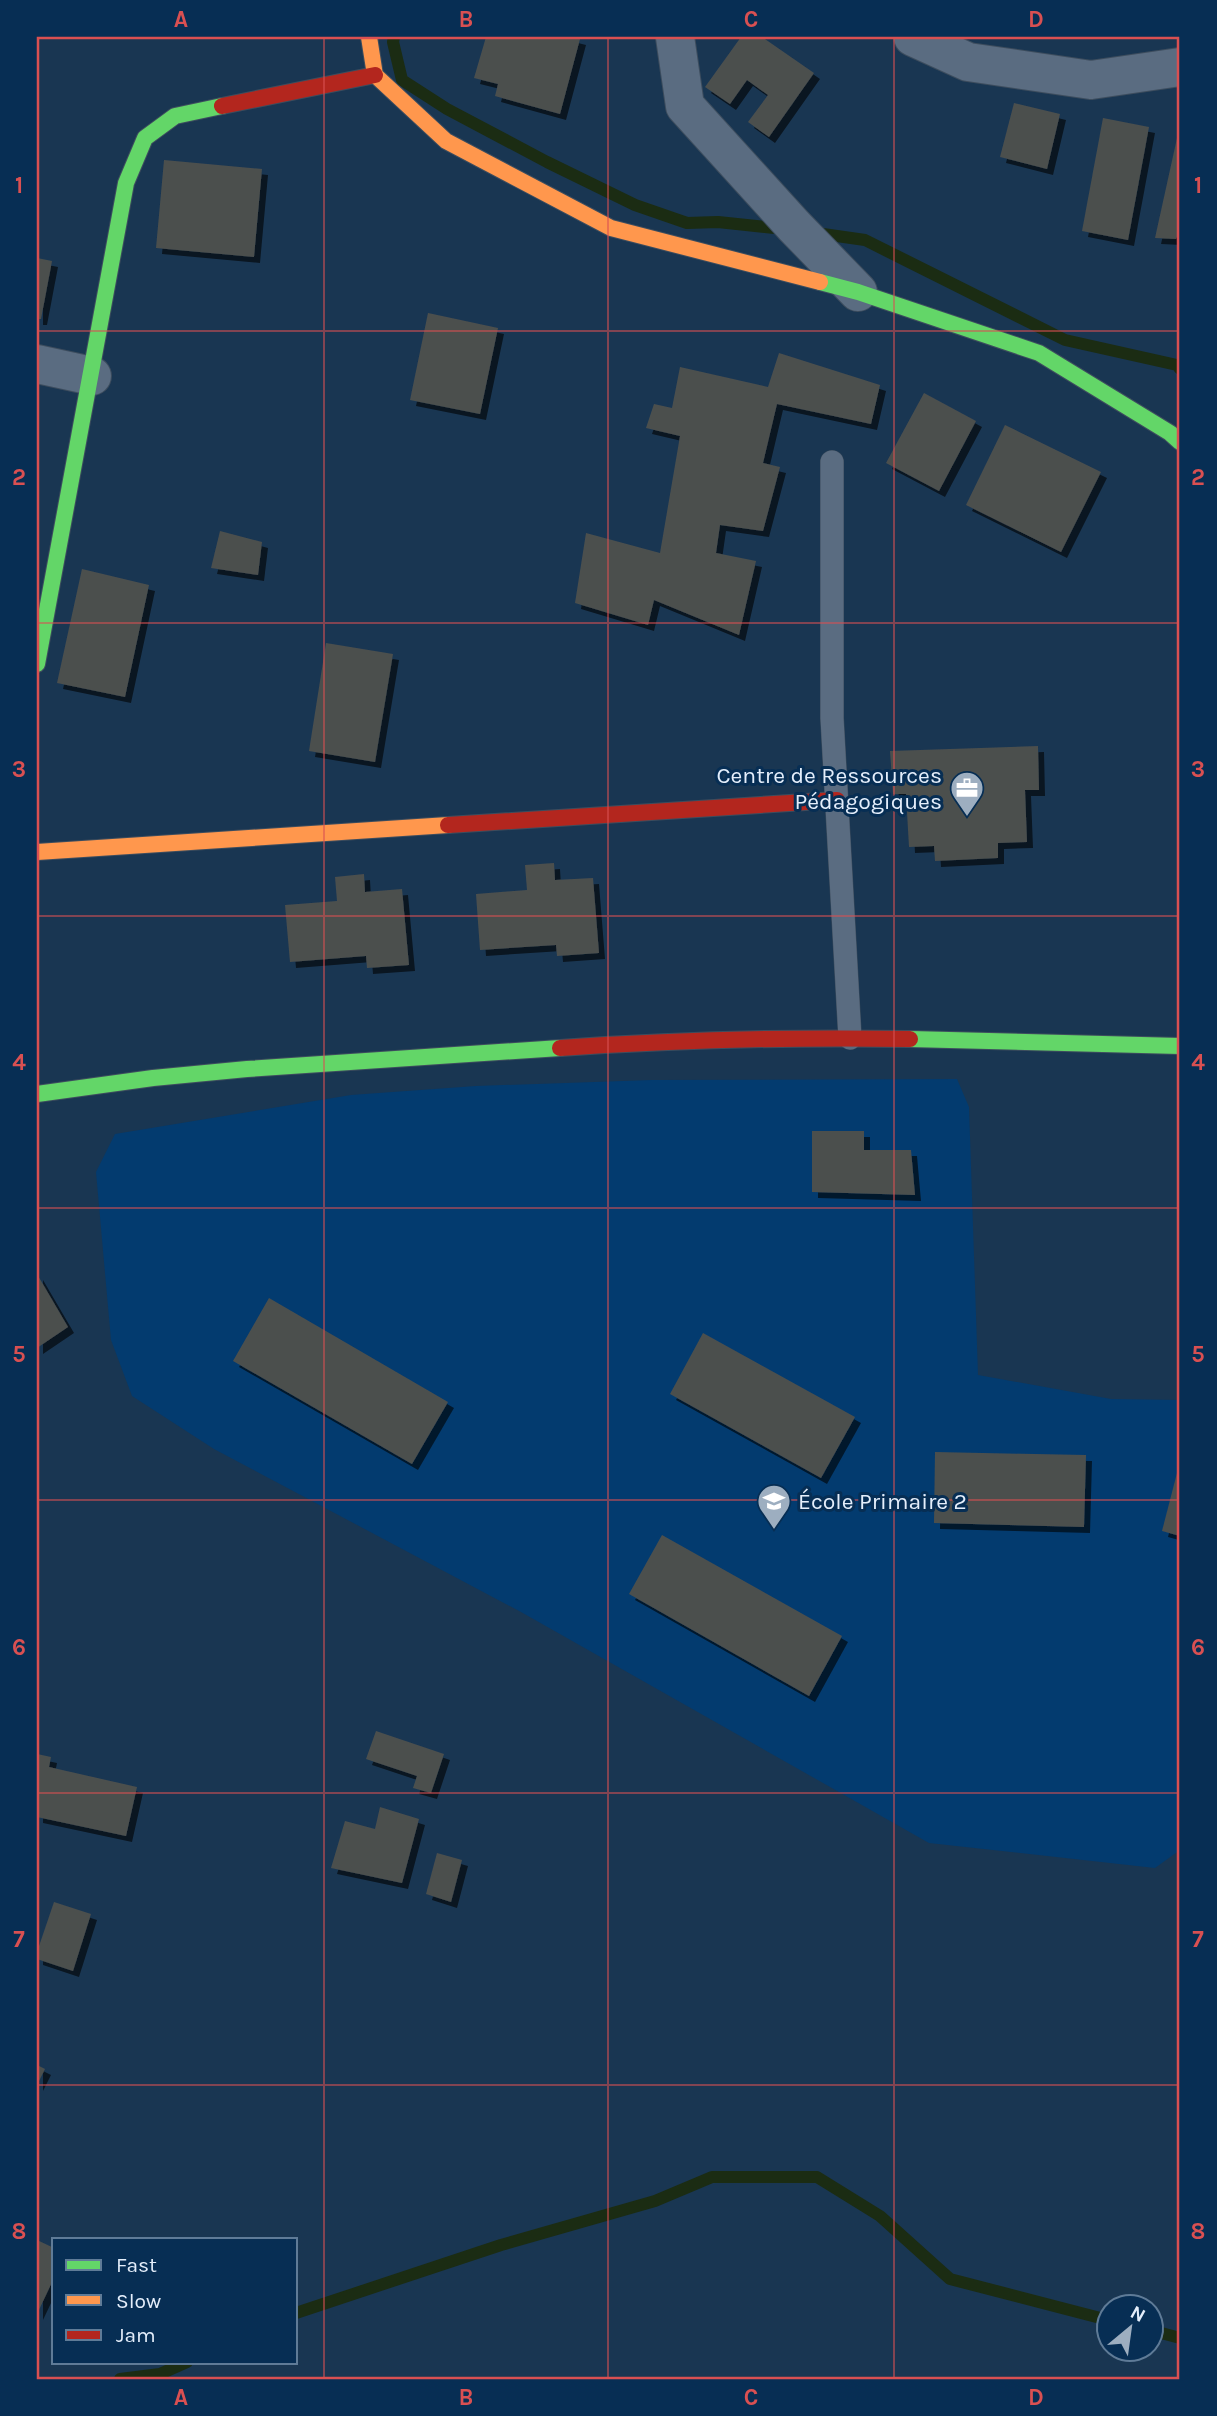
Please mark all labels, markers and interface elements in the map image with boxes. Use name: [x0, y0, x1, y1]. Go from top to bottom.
text: A: [174, 6, 188, 33]
text: B: [459, 6, 473, 33]
text: C: [744, 6, 758, 33]
text: D: [1028, 6, 1044, 33]
text: 1: [15, 172, 23, 199]
text: 1: [1194, 172, 1202, 199]
text: 2: [12, 464, 26, 491]
text: 2: [1191, 464, 1205, 491]
text: 3: [12, 756, 26, 783]
text: 3: [1191, 756, 1205, 783]
place label: Centre de Ressources Pédagogiques: [716, 762, 942, 815]
office icon: Centre de Ressources Pédagogiques: [948, 769, 986, 818]
text: 4: [12, 1049, 26, 1076]
text: 4: [1191, 1049, 1205, 1076]
text: 5: [12, 1341, 26, 1368]
text: 5: [1191, 1341, 1205, 1368]
school or university icon: École Primaire 2: [755, 1482, 793, 1531]
place label: École Primaire 2: [798, 1488, 967, 1515]
text: 6: [12, 1634, 26, 1661]
text: 6: [1191, 1634, 1205, 1661]
text: 7: [13, 1926, 25, 1953]
text: 7: [1192, 1926, 1204, 1953]
text: 8: [12, 2218, 26, 2245]
text: 8: [1191, 2218, 1205, 2245]
legend: [52, 2238, 298, 2364]
text: Fast: [116, 2253, 157, 2277]
text: Slow: [116, 2289, 161, 2313]
north arrow: [1094, 2294, 1164, 2364]
text: N: [1126, 2301, 1149, 2327]
text: Jam: [116, 2323, 156, 2347]
text: A: [174, 2384, 188, 2411]
text: B: [459, 2384, 473, 2411]
text: C: [744, 2384, 758, 2411]
text: D: [1028, 2384, 1044, 2411]

